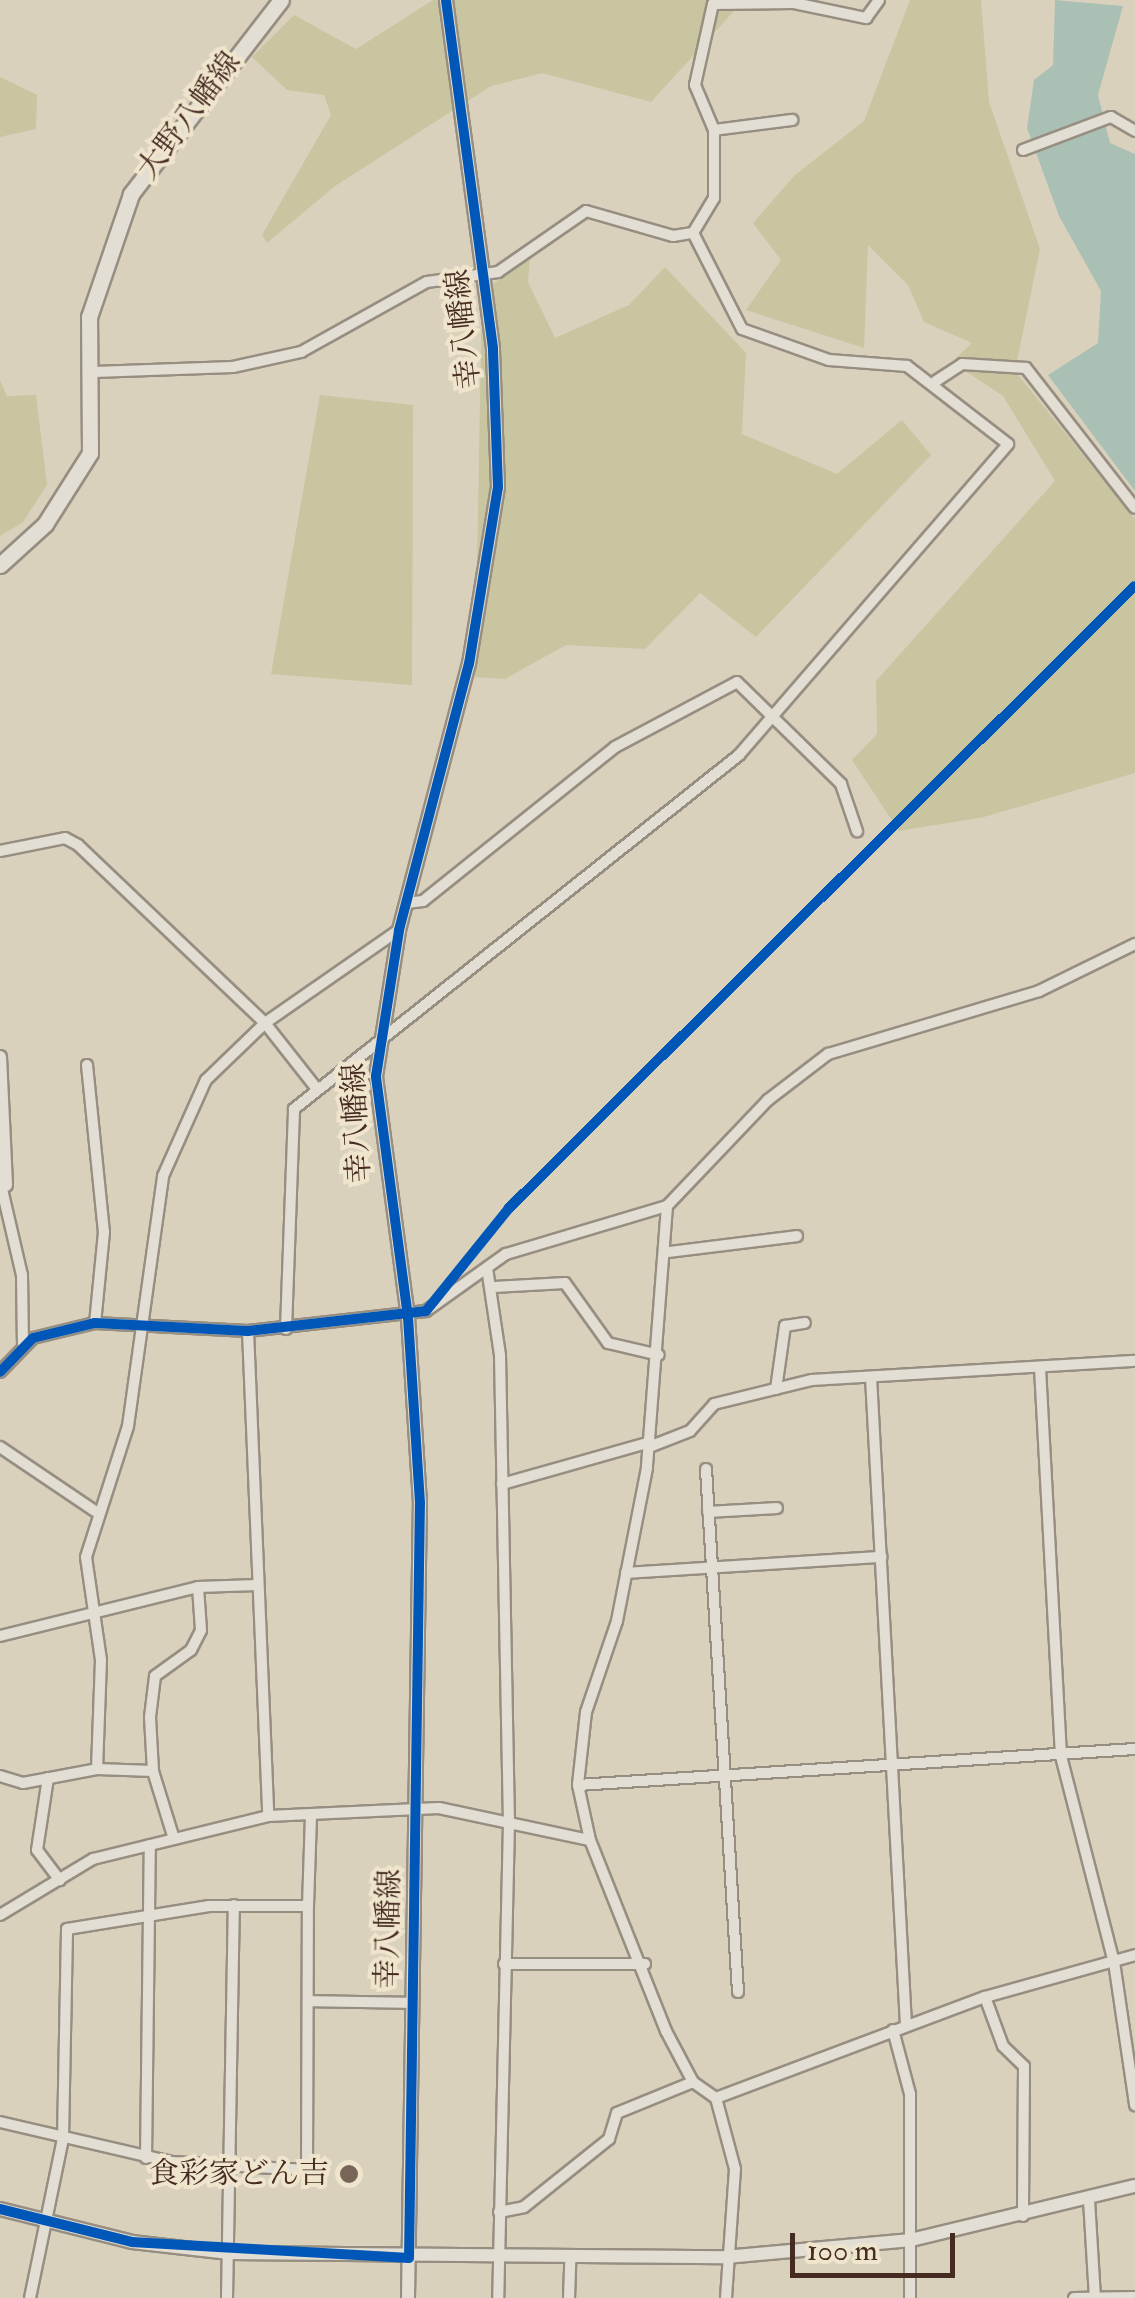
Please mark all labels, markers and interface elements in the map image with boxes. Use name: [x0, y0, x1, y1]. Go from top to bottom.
street label: 大野八幡線: [129, 45, 249, 187]
street label: 幸八幡線: [440, 267, 488, 391]
street label: 幸八幡線: [336, 1062, 378, 1184]
street label: 幸八幡線: [370, 1869, 408, 1989]
place label: 食彩家どん吉: [149, 2156, 329, 2192]
marker: 食彩家どん吉: [338, 2163, 360, 2185]
scale bar: [795, 2213, 960, 2275]
text: 100 m: [807, 2232, 878, 2269]

